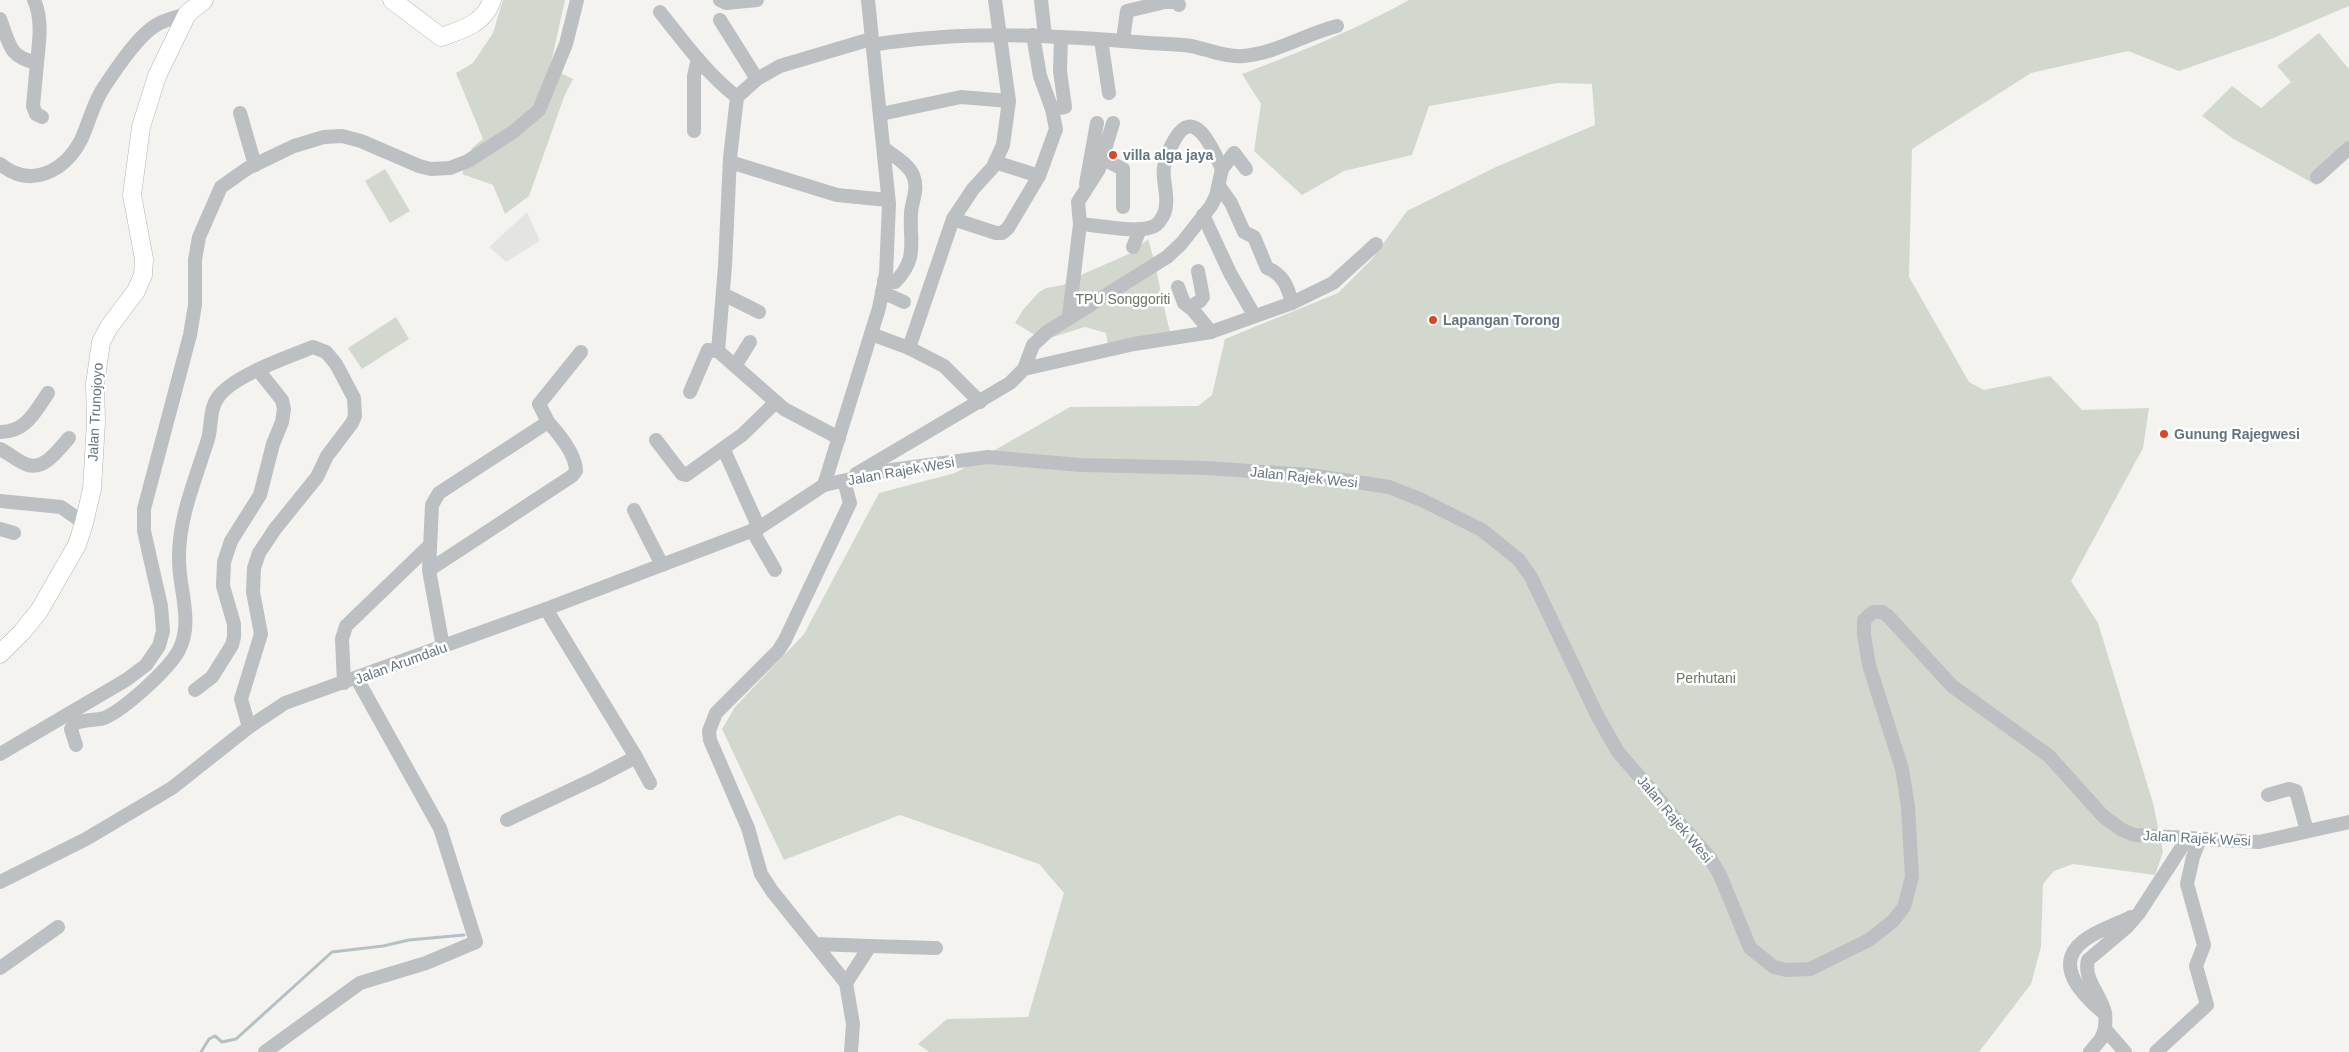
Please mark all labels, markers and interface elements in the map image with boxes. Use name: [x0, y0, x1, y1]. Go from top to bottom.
place label: villa alga jaya: [1123, 147, 1213, 163]
marker: villa alga jaya: [1107, 149, 1119, 161]
park label: TPU Songgoriti: [1076, 291, 1170, 307]
place label: Lapangan Torong: [1443, 312, 1560, 328]
marker: Lapangan Torong: [1427, 314, 1439, 326]
street label: Jalan Trunojoyo: [84, 362, 106, 462]
place label: Gunung Rajegwesi: [2174, 426, 2300, 442]
marker: Gunung Rajegwesi: [2158, 428, 2170, 440]
street label: Jalan Rajek Wesi: [846, 454, 956, 488]
street label: Jalan Rajek Wesi: [1250, 463, 1358, 491]
street label: Jalan Arumdalu: [353, 639, 449, 687]
park label: Perhutani: [1676, 670, 1736, 686]
street label: Jalan Rajek Wesi: [1634, 773, 1716, 865]
street label: Jalan Rajek Wesi: [2143, 827, 2251, 849]

